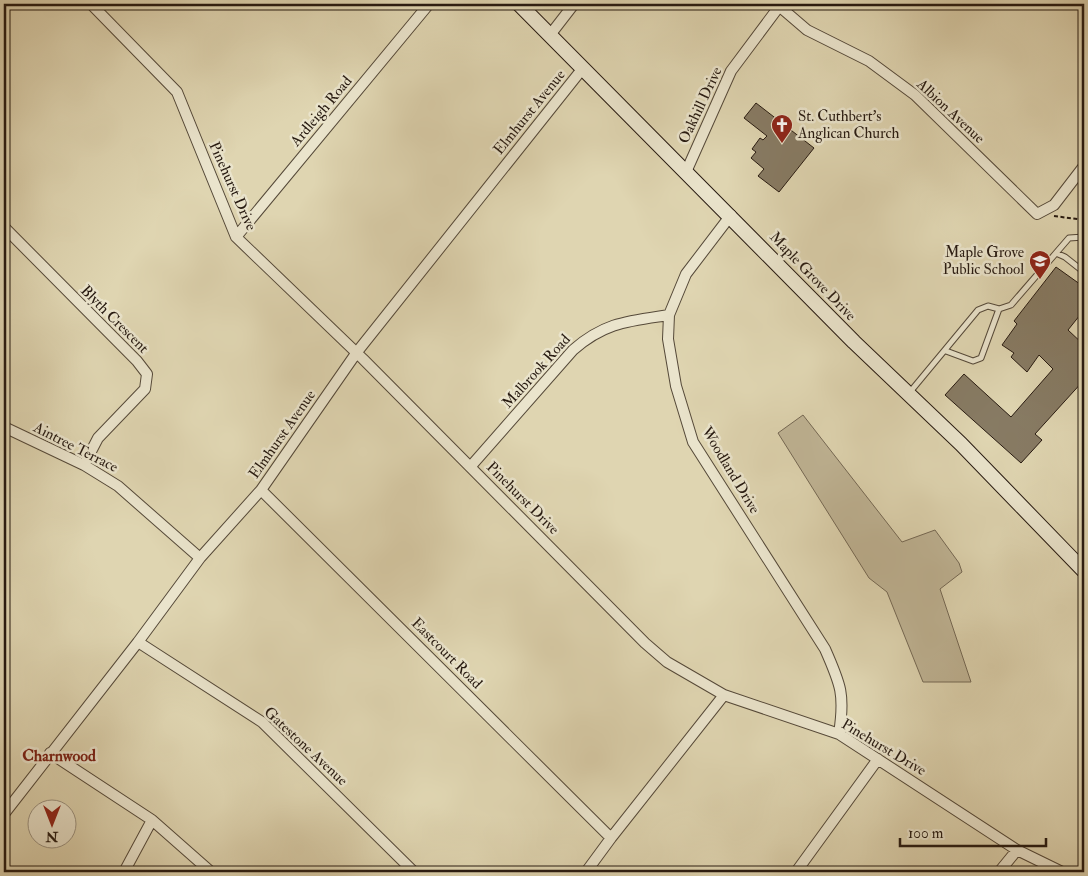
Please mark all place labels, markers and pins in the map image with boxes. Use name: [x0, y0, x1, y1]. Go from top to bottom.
place label: St. Cuthbert's Anglican Church: [797, 107, 900, 143]
church icon: St. Cuthbert's Anglican Church: [770, 113, 794, 144]
place label: Maple Grove Public School: [943, 243, 1024, 279]
school or university icon: Maple Grove Public School: [1028, 249, 1052, 280]

